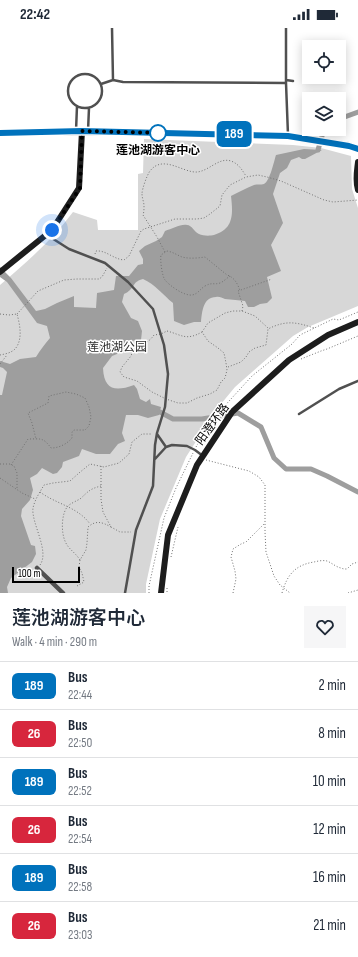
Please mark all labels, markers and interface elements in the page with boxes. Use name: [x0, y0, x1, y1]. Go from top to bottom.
text: 22:42: [20, 5, 50, 24]
map controls: [302, 40, 346, 136]
button: locate: [302, 40, 346, 84]
button: layers: [302, 92, 346, 136]
line badge: 189: [211, 121, 257, 147]
marker: 莲池湖游客中心: [149, 124, 167, 142]
text: 189: [225, 125, 243, 142]
place label: 莲池湖游客中心: [116, 143, 200, 158]
your location: [42, 220, 62, 240]
park label: 莲池湖公园: [87, 340, 147, 355]
street label: 阳澄环路: [192, 400, 233, 448]
scale bar: [12, 565, 80, 584]
text: 100 m: [18, 567, 40, 580]
button: heart: [304, 606, 346, 648]
text: 莲池湖游客中心: [12, 607, 145, 630]
text: Walk · 4 min · 290 m: [12, 634, 97, 650]
text: Bus: [68, 668, 87, 687]
text: 2 min: [319, 676, 346, 695]
text: 189: [25, 677, 43, 694]
text: 22:44: [68, 687, 92, 703]
text: Bus: [68, 716, 87, 735]
text: 8 min: [318, 724, 346, 743]
text: 26: [28, 725, 40, 742]
text: 22:50: [68, 735, 92, 751]
text: Bus: [68, 764, 87, 783]
text: 10 min: [313, 772, 346, 791]
text: 189: [25, 773, 43, 790]
text: 22:52: [68, 783, 92, 799]
text: Bus: [68, 812, 87, 831]
text: 12 min: [313, 820, 346, 839]
text: 26: [28, 821, 40, 838]
text: 22:54: [68, 831, 92, 847]
text: Bus: [68, 860, 87, 879]
text: 16 min: [313, 868, 346, 887]
text: 189: [25, 869, 43, 886]
text: 22:58: [68, 879, 92, 895]
text: Bus: [68, 908, 87, 927]
text: 21 min: [313, 916, 346, 935]
text: 26: [28, 917, 40, 934]
text: 23:03: [68, 927, 93, 943]

